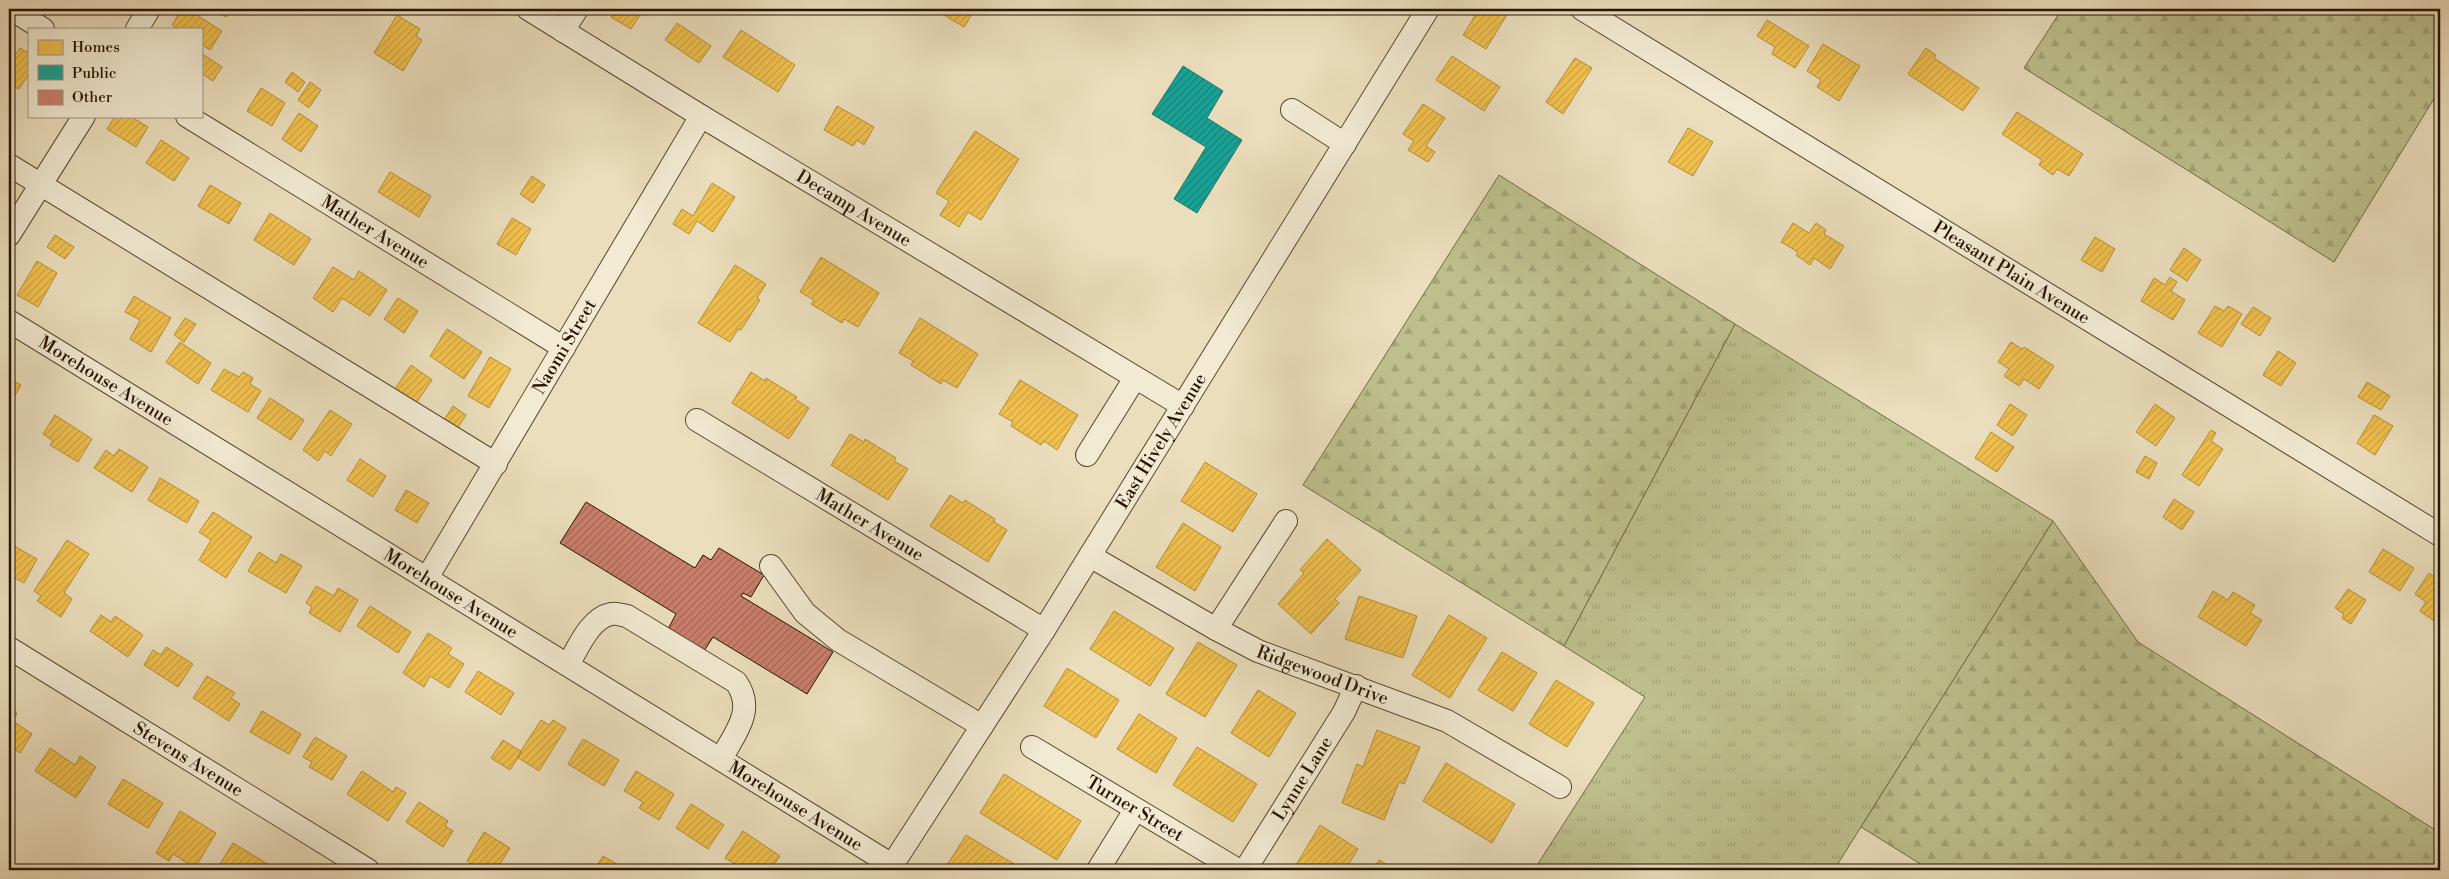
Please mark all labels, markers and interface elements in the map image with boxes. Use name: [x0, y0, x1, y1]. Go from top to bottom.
legend: [28, 28, 202, 118]
text: Homes: [72, 38, 120, 57]
text: Public: [72, 64, 116, 83]
text: Other: [72, 88, 113, 107]
street label: Decamp Avenue: [792, 165, 916, 252]
street label: Mather Avenue: [317, 190, 433, 274]
street label: Pleasant Plain Avenue: [1929, 216, 2095, 329]
street label: Naomi Street: [527, 294, 602, 398]
street label: Morehouse Avenue: [34, 331, 178, 431]
street label: East Hively Avenue: [1110, 369, 1211, 513]
street label: Mather Avenue: [812, 483, 928, 566]
street label: Morehouse Avenue: [379, 543, 522, 643]
street label: Ridgewood Drive: [1253, 640, 1392, 710]
street label: Stevens Avenue: [129, 716, 248, 802]
street label: Lynne Lane: [1267, 732, 1337, 825]
street label: Morehouse Avenue: [724, 755, 867, 856]
street label: Turner Street: [1082, 771, 1189, 847]

